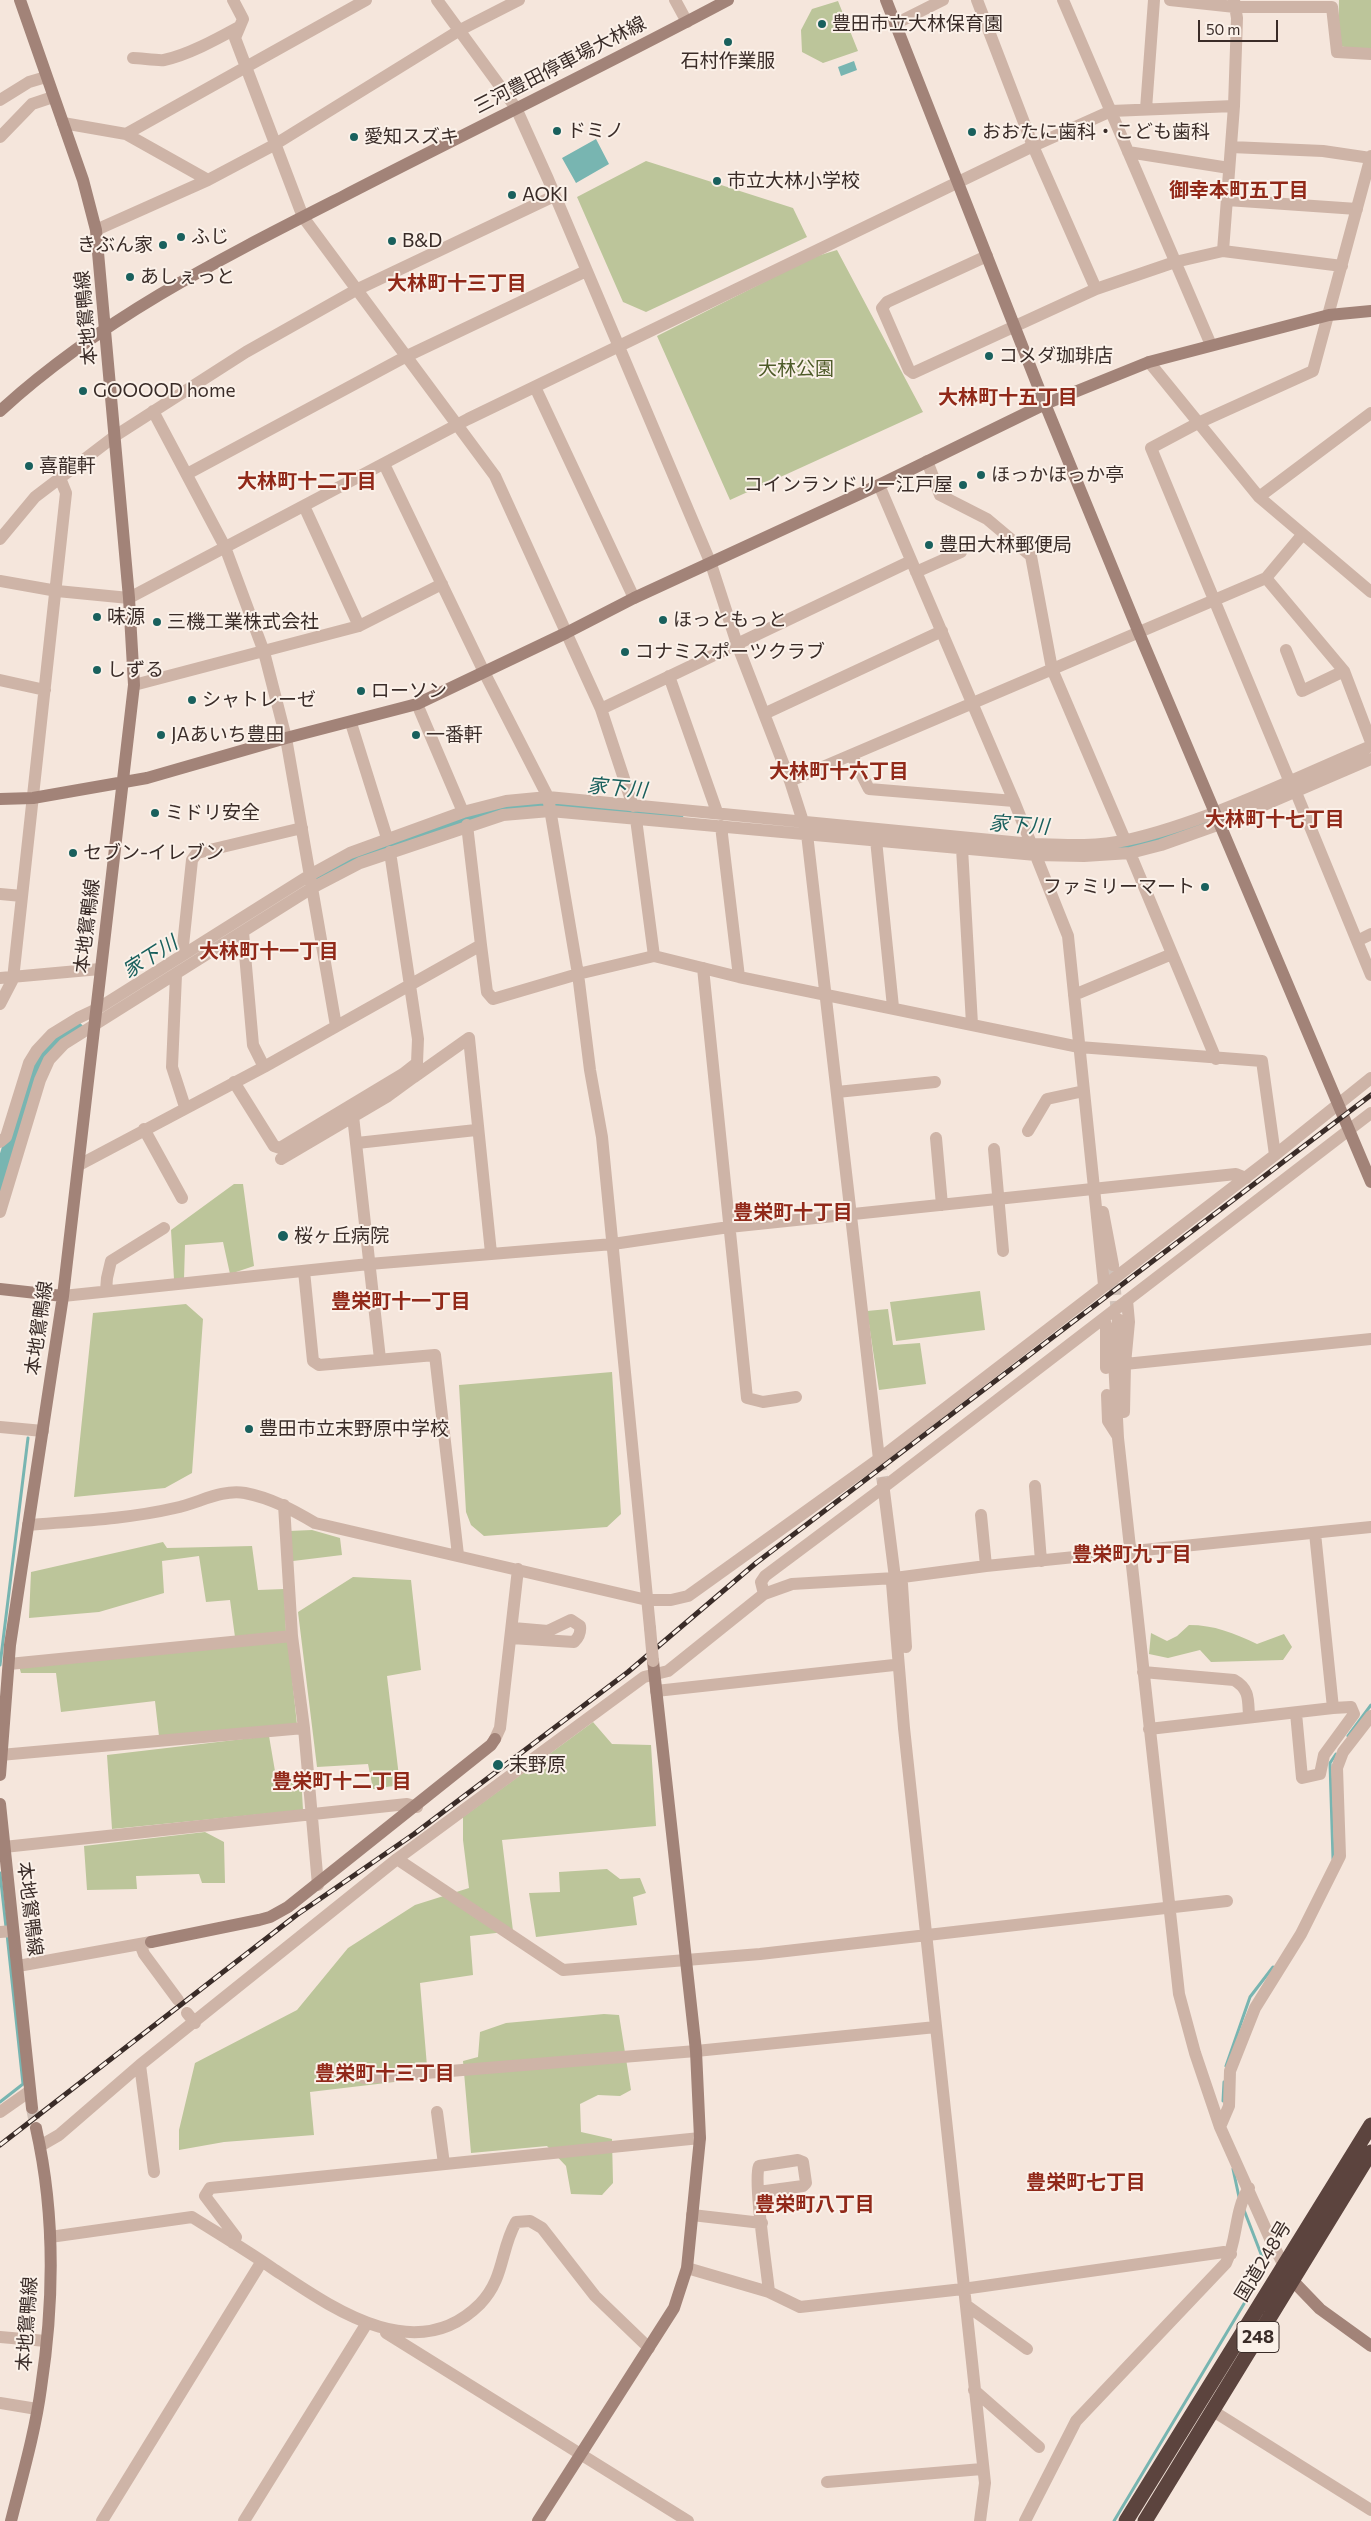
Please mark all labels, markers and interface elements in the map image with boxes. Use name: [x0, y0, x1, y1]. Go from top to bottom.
scale bar: [1201, 10, 1281, 42]
street label: 三河豊田停車場大林線: [470, 12, 650, 118]
place label: 豊田市立大林保育園: [832, 13, 1003, 35]
marker: 豊田市立大林保育園: [816, 18, 828, 30]
text: 50 m: [1206, 20, 1240, 38]
marker: 石村作業服: [722, 36, 734, 48]
place label: 石村作業服: [681, 50, 775, 72]
place label: ドミノ: [567, 120, 624, 142]
place label: おおたに歯科・こども歯科: [982, 121, 1210, 143]
marker: ドミノ: [551, 125, 563, 137]
place label: 愛知スズキ: [364, 126, 459, 148]
marker: おおたに歯科・こども歯科: [966, 126, 978, 138]
marker: 愛知スズキ: [348, 131, 360, 143]
place label: 市立大林小学校: [727, 170, 860, 192]
marker: 市立大林小学校: [711, 175, 723, 187]
district label: 御幸本町五丁目: [1169, 178, 1309, 202]
place label: AOKI: [522, 184, 568, 206]
marker: AOKI: [506, 189, 518, 201]
place label: ふじ: [191, 226, 229, 248]
place label: B&D: [402, 230, 442, 252]
marker: ふじ: [175, 231, 187, 243]
place label: きぶん家: [77, 234, 153, 256]
marker: B&D: [386, 235, 398, 247]
marker: きぶん家: [157, 239, 169, 251]
place label: あしぇっと: [140, 266, 235, 288]
street label: 本地鴛鴨線: [71, 270, 101, 366]
marker: あしぇっと: [124, 271, 136, 283]
district label: 大林町十三丁目: [387, 271, 527, 295]
place label: コメダ珈琲店: [999, 345, 1113, 367]
marker: コメダ珈琲店: [983, 350, 995, 362]
park label: 大林公園: [758, 358, 834, 380]
place label: GOOOOD home: [93, 380, 235, 402]
marker: GOOOOD home: [77, 385, 89, 397]
district label: 大林町十五丁目: [938, 385, 1078, 409]
place label: 喜龍軒: [39, 455, 96, 477]
marker: 喜龍軒: [23, 460, 35, 472]
place label: ほっかほっか亭: [991, 464, 1124, 486]
district label: 大林町十二丁目: [237, 469, 377, 493]
marker: ほっかほっか亭: [975, 469, 987, 481]
place label: コインランドリー江戸屋: [744, 474, 953, 496]
marker: コインランドリー江戸屋: [957, 479, 969, 491]
place label: 豊田大林郵便局: [939, 534, 1072, 556]
marker: 豊田大林郵便局: [923, 539, 935, 551]
place label: 味源: [107, 606, 145, 628]
place label: ほっともっと: [673, 609, 787, 631]
marker: 味源: [91, 611, 103, 623]
place label: 三機工業株式会社: [167, 611, 319, 633]
marker: ほっともっと: [657, 614, 669, 626]
marker: 三機工業株式会社: [151, 616, 163, 628]
place label: コナミスポーツクラブ: [635, 641, 825, 663]
marker: コナミスポーツクラブ: [619, 646, 631, 658]
place label: しずる: [107, 659, 164, 681]
marker: しずる: [91, 664, 103, 676]
place label: ローソン: [371, 680, 447, 702]
marker: ローソン: [355, 685, 367, 697]
place label: シャトレーゼ: [202, 689, 316, 711]
marker: シャトレーゼ: [186, 694, 198, 706]
place label: JAあいち豊田: [171, 724, 285, 746]
place label: 一番軒: [426, 724, 483, 746]
marker: JAあいち豊田: [155, 729, 167, 741]
marker: 一番軒: [410, 729, 422, 741]
district label: 大林町十六丁目: [769, 759, 909, 783]
water label: 家下川: [586, 773, 648, 803]
place label: ミドリ安全: [165, 802, 260, 824]
marker: ミドリ安全: [149, 807, 161, 819]
district label: 大林町十七丁目: [1205, 807, 1345, 831]
water label: 家下川: [988, 811, 1050, 839]
place label: セブン-イレブン: [83, 842, 224, 864]
marker: セブン-イレブン: [67, 847, 79, 859]
place label: ファミリーマート: [1043, 876, 1195, 898]
street label: 本地鴛鴨線: [70, 877, 104, 975]
marker: ファミリーマート: [1199, 881, 1211, 893]
water label: 家下川: [118, 931, 182, 983]
district label: 大林町十一丁目: [199, 939, 339, 963]
district label: 豊栄町十丁目: [733, 1200, 853, 1224]
place label: 桜ヶ丘病院: [294, 1225, 389, 1247]
marker: 桜ヶ丘病院: [276, 1229, 290, 1243]
street label: 本地鴛鴨線: [21, 1279, 57, 1377]
district label: 豊栄町十一丁目: [331, 1289, 471, 1313]
place label: 豊田市立末野原中学校: [259, 1418, 449, 1440]
marker: 豊田市立末野原中学校: [243, 1423, 255, 1435]
district label: 豊栄町九丁目: [1072, 1542, 1192, 1566]
place label: 末野原: [509, 1754, 566, 1776]
marker: 末野原: [491, 1758, 505, 1772]
district label: 豊栄町十二丁目: [272, 1769, 412, 1793]
street label: 本地鴛鴨線: [13, 1860, 47, 1958]
district label: 豊栄町十三丁目: [315, 2061, 455, 2085]
district label: 豊栄町七丁目: [1026, 2170, 1146, 2194]
district label: 豊栄町八丁目: [755, 2192, 875, 2216]
street label: 国道248号: [1230, 2216, 1296, 2306]
street label: 本地鴛鴨線: [12, 2276, 42, 2372]
road number: 248: [1237, 2322, 1279, 2352]

